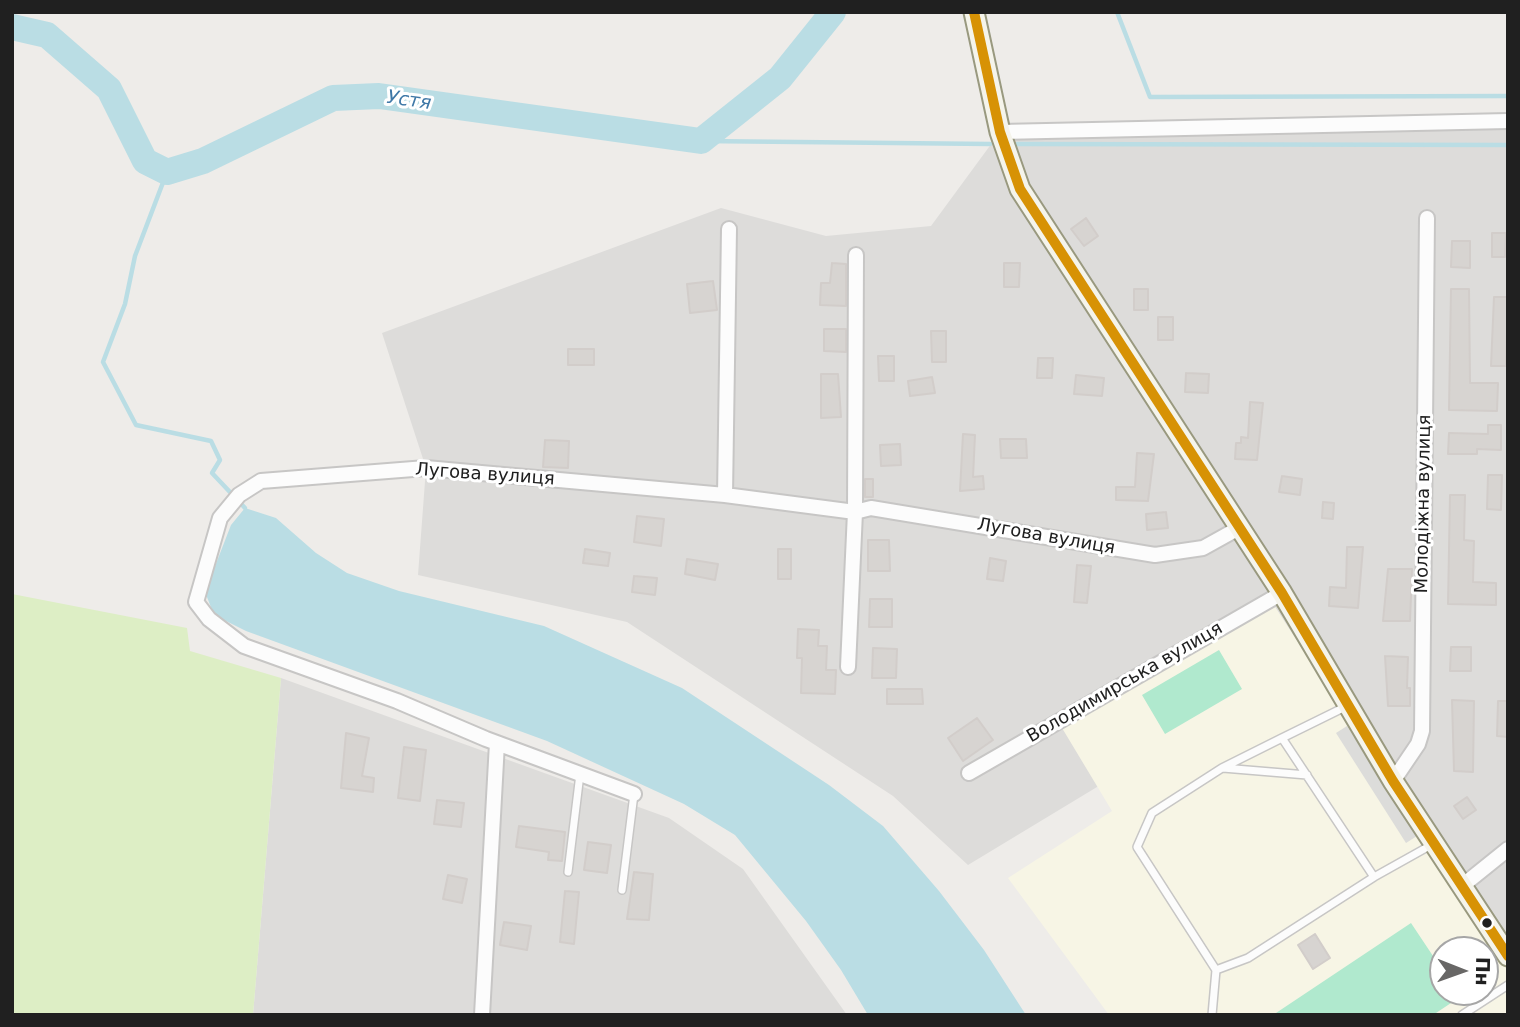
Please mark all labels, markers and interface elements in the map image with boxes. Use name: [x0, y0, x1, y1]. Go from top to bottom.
water label: Устя: [385, 87, 433, 115]
street label: Молодіжна вулиця: [1412, 414, 1436, 594]
street label: Лугова вулиця: [415, 459, 555, 491]
street label: Лугова вулиця: [975, 514, 1117, 560]
street label: Володимирська вулиця: [1023, 618, 1227, 748]
unlabelled marker: [1480, 916, 1494, 930]
north arrow: [1429, 936, 1499, 1006]
text: Пн: [1472, 957, 1494, 986]

